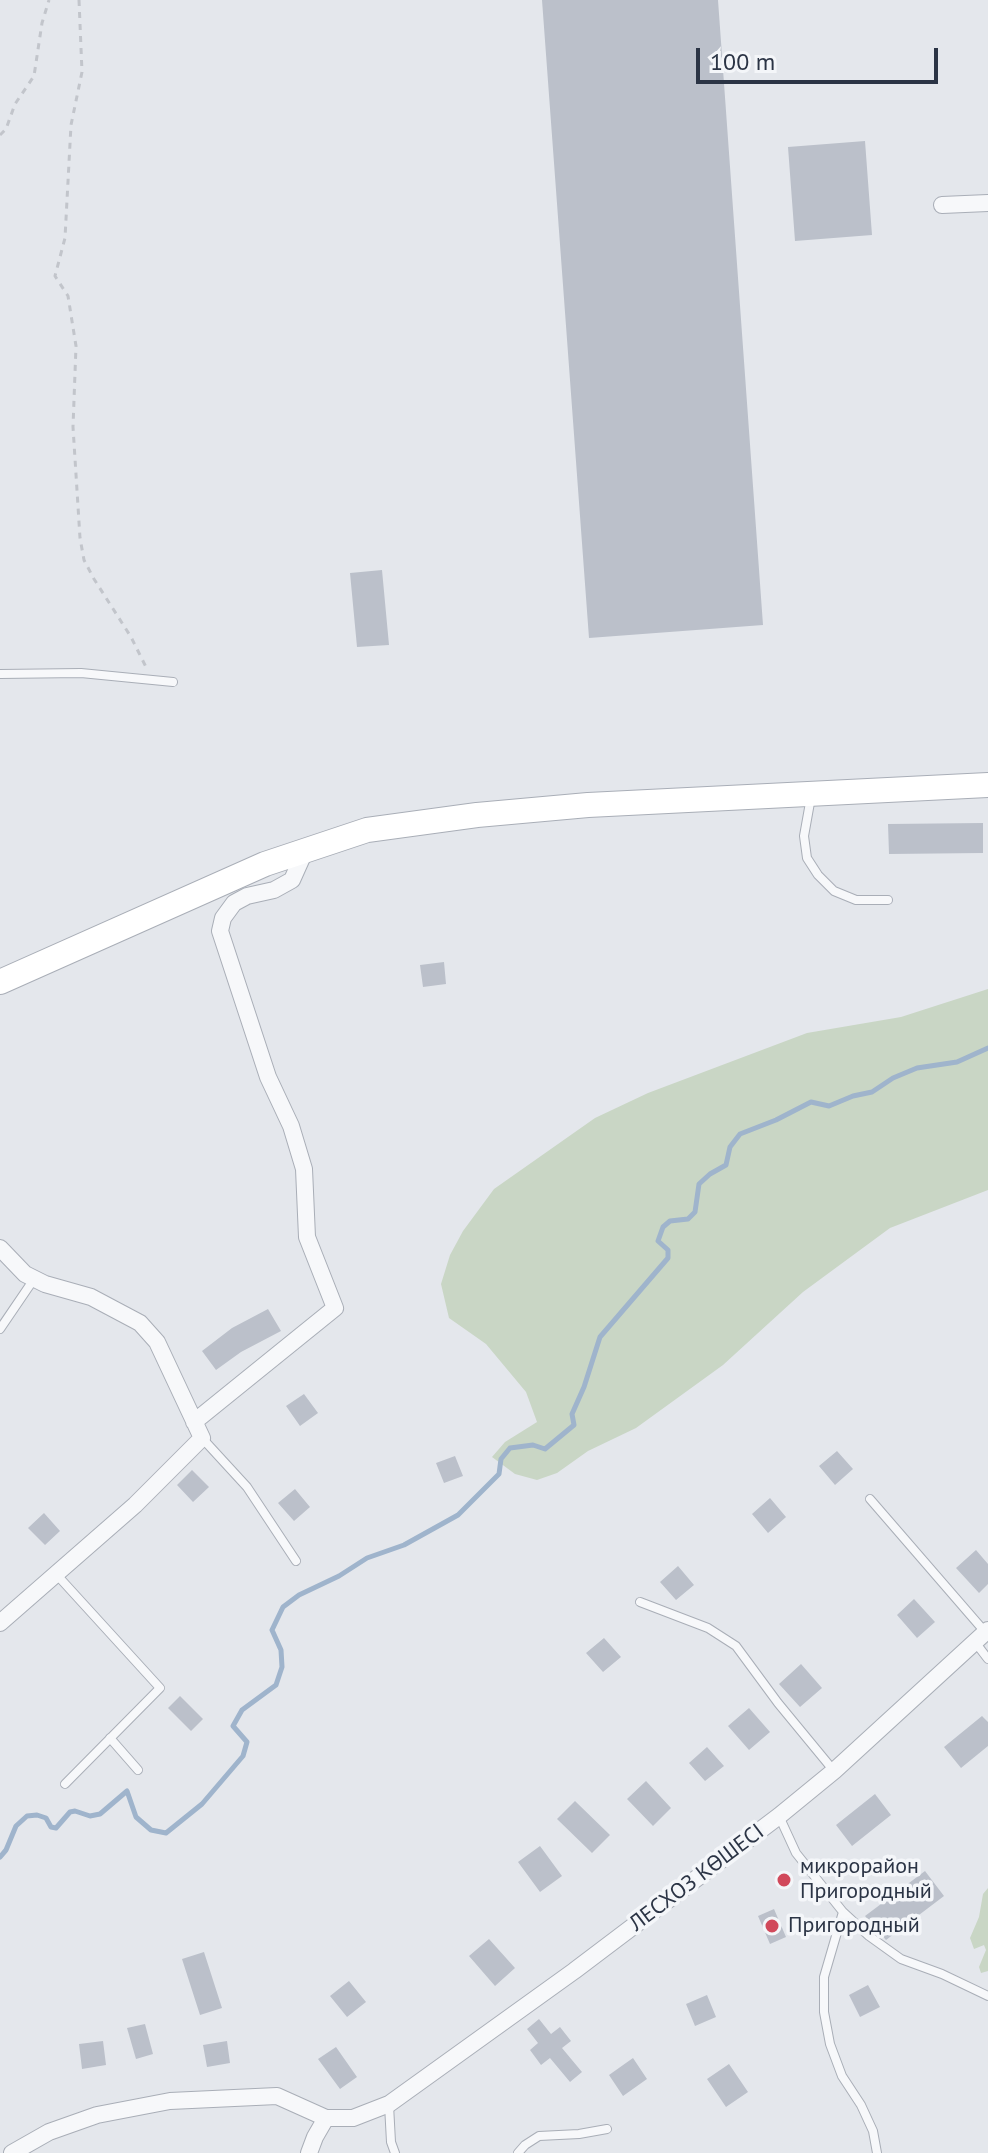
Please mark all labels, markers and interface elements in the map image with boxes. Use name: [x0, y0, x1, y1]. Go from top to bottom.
scale bar: [700, 32, 942, 82]
text: 100 m: [710, 46, 775, 77]
street label: ЛЕСХОЗ КӨШЕСІ: [625, 1819, 769, 1937]
place label: микрорайон Пригородный: [800, 1854, 932, 1906]
marker: микрорайон Пригородный: [775, 1871, 793, 1889]
place label: Пригородный: [788, 1913, 920, 1939]
marker: Пригородный: [763, 1917, 781, 1935]

